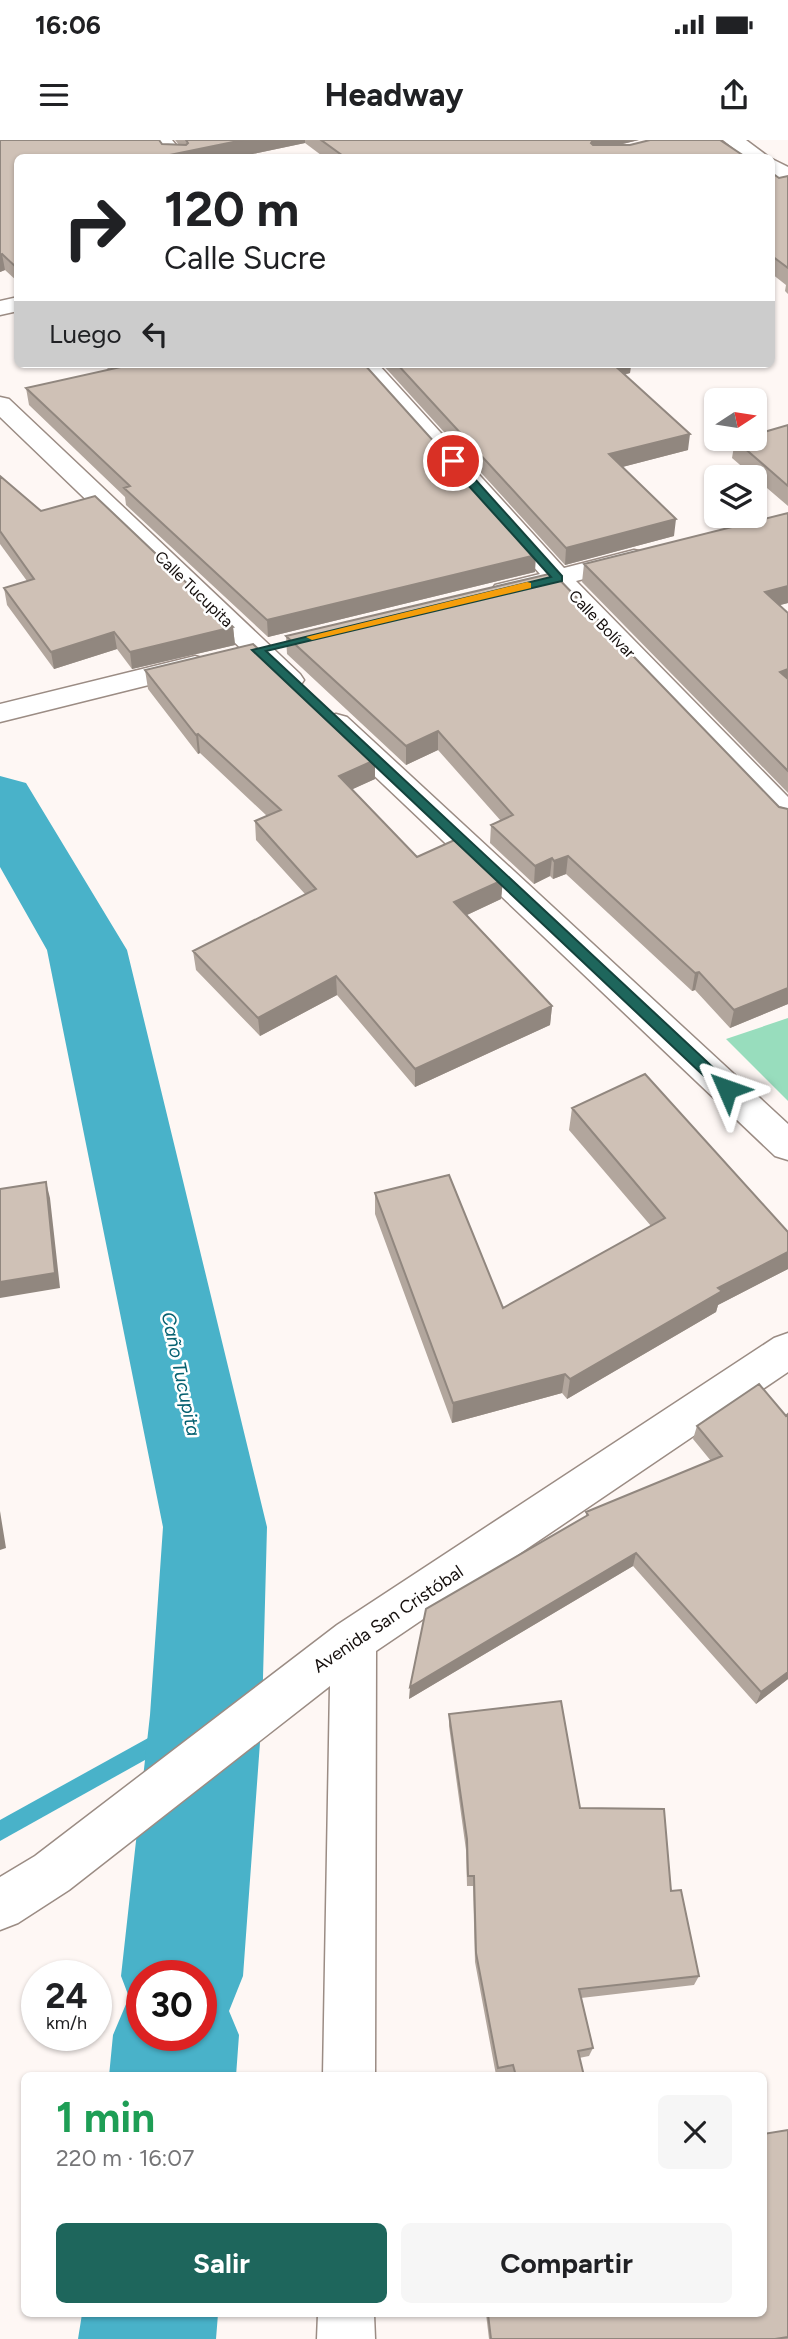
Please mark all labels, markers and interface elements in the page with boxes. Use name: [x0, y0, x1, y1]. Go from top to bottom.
text: 16:06: [35, 9, 101, 41]
icon: menu: [35, 76, 73, 114]
text: Headway: [324, 76, 464, 114]
icon: share: [715, 76, 753, 114]
text: 120 m: [164, 179, 299, 238]
icon: right: [49, 182, 140, 273]
text: Calle Sucre: [164, 239, 326, 277]
icon: left: [136, 315, 174, 353]
text: Luego: [49, 318, 122, 350]
north arrow: [704, 388, 766, 452]
map controls: [704, 388, 767, 528]
pin: [423, 431, 483, 491]
icon: arrive: [434, 442, 472, 480]
button: layers: [704, 465, 767, 528]
street label: Calle Tucupita: [151, 547, 237, 631]
street label: Calle Bolívar: [565, 586, 640, 662]
position arrow: [690, 1052, 764, 1126]
water label: Caño Tucupita: [157, 1310, 205, 1438]
street label: Avenida San Cristóbal: [309, 1561, 467, 1677]
speed limit sign: 30: [126, 1960, 217, 2051]
text: 24: [45, 1975, 88, 2017]
text: km/h: [46, 2012, 87, 2034]
text: 1 min: [56, 2092, 155, 2143]
button: close: [658, 2095, 732, 2169]
text: 220 m · 16:07: [56, 2144, 194, 2172]
button: Salir: [56, 2223, 387, 2303]
button: Compartir: [401, 2223, 732, 2303]

